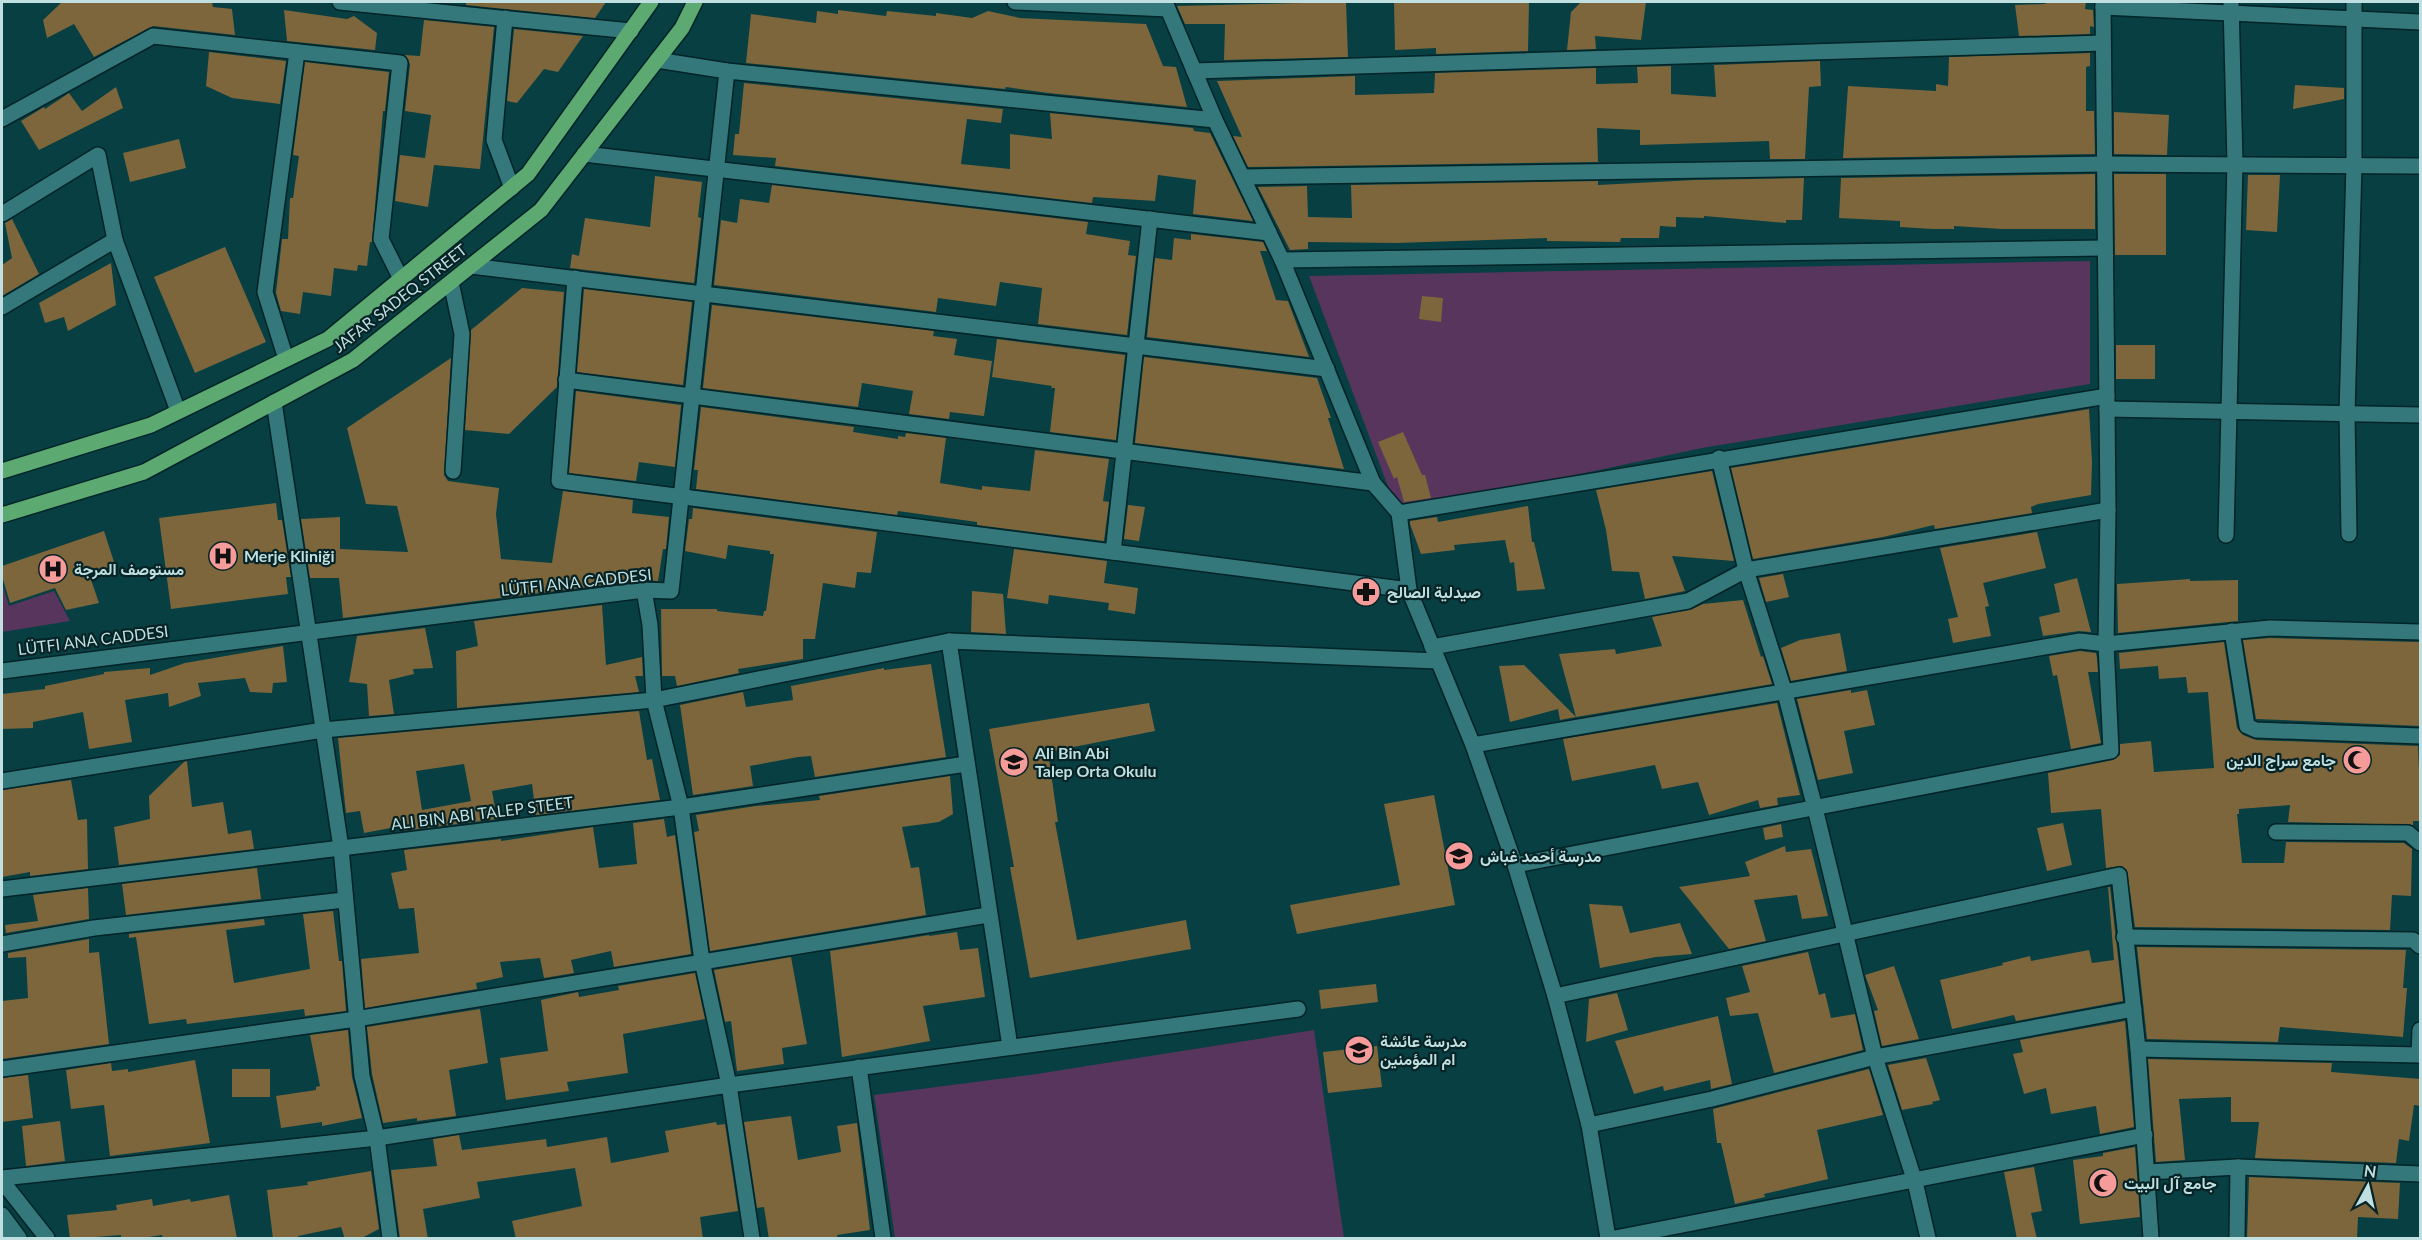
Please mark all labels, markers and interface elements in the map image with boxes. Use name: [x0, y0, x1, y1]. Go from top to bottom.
street label: JAFAR SADEQ STREET: [329, 239, 471, 356]
hospital icon: Merje Kliniği: [207, 540, 239, 572]
place label: Merje Kliniği: [244, 546, 335, 565]
hospital icon: مستوصف المرجة: [37, 553, 69, 585]
place label: مستوصف المرجة: [74, 559, 185, 580]
street label: LÜTFI ANA CADDESI: [499, 564, 652, 599]
pharmacy icon: صيدلية الصالح: [1350, 576, 1382, 608]
place label: صيدلية الصالح: [1387, 582, 1481, 604]
street label: LÜTFI ANA CADDESI: [16, 621, 169, 658]
place label: Ali Bin Abi Talep Orta Okulu: [1034, 743, 1157, 780]
mosque icon: جامع سراج الدين: [2341, 744, 2373, 776]
school or university icon: Ali Bin Abi Talep Orta Okulu: [998, 746, 1030, 778]
place label: جامع سراج الدين: [2226, 750, 2336, 772]
street label: ALI BIN ABI TALEP STEET: [390, 792, 575, 833]
school or university icon: مدرسة أحمد غباش: [1443, 840, 1475, 872]
place label: مدرسة أحمد غباش: [1480, 846, 1602, 867]
place label: مدرسة عائشة ام المؤمنين: [1380, 1031, 1467, 1070]
school or university icon: مدرسة عائشة ام المؤمنين: [1343, 1034, 1375, 1066]
north arrow: [2338, 1156, 2398, 1216]
text: N: [2363, 1160, 2378, 1181]
mosque icon: جامع آل البيت: [2087, 1167, 2119, 1199]
place label: جامع آل البيت: [2124, 1173, 2217, 1195]

